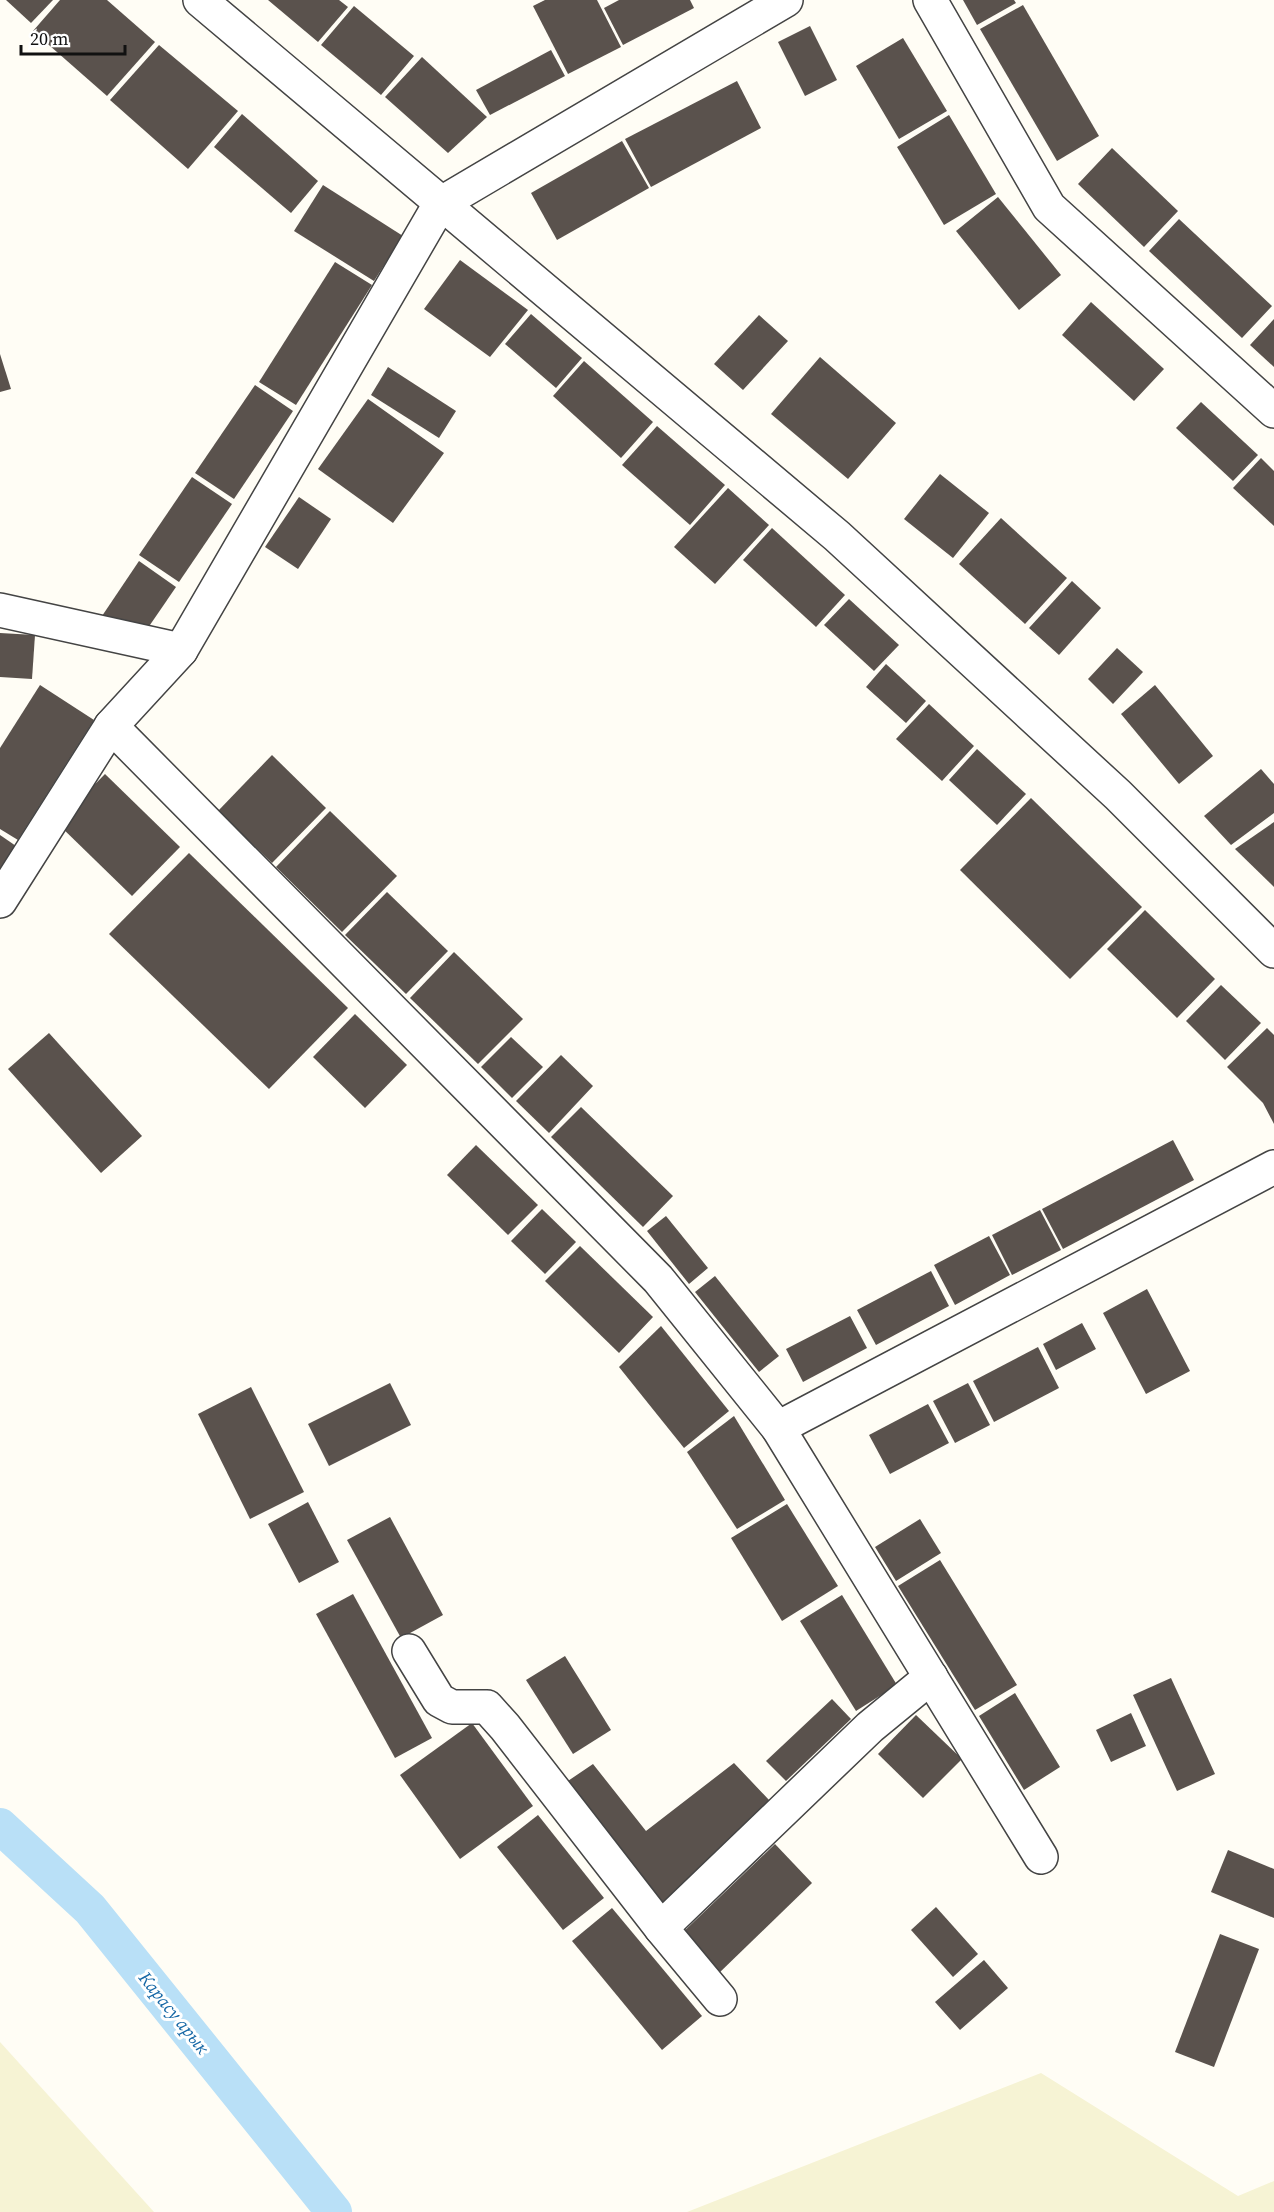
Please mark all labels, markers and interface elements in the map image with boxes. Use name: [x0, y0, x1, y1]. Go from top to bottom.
scale bar: [21, 18, 124, 56]
text: 20 m: [30, 26, 68, 51]
water label: Карасу арык: [133, 1965, 216, 2059]

